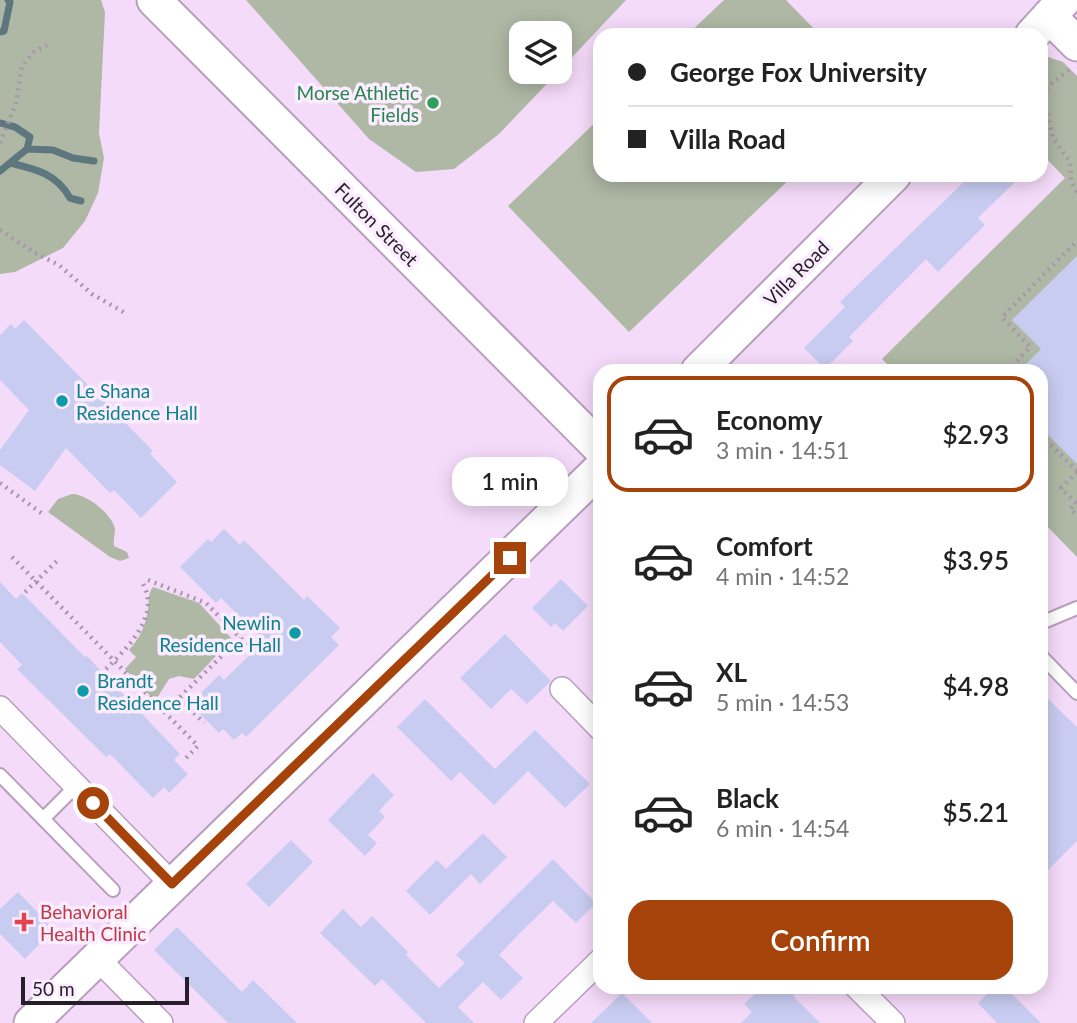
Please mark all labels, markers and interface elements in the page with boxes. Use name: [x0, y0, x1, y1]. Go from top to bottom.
map controls: [509, 21, 572, 84]
button: layers: [509, 21, 572, 84]
text: George Fox University: [670, 56, 927, 88]
place label: Morse Athletic Fields: [297, 81, 419, 126]
marker: Morse Athletic Fields: [425, 95, 441, 111]
text: Villa Road: [670, 123, 786, 155]
street label: Fulton Street: [331, 178, 423, 270]
street label: Villa Road: [759, 236, 833, 310]
place label: Le Shana Residence Hall: [76, 379, 198, 424]
marker: Le Shana Residence Hall: [54, 393, 70, 409]
icon: car: [632, 403, 695, 466]
text: Economy: [716, 404, 822, 436]
text: $2.93: [943, 418, 1009, 450]
text: 3 min · 14:51: [716, 436, 849, 464]
callout: 1 min: [452, 456, 568, 505]
text: 1 min: [482, 467, 538, 495]
icon: car: [632, 529, 695, 592]
text: Comfort: [716, 530, 813, 562]
route end: [494, 542, 526, 574]
text: $3.95: [943, 544, 1009, 576]
text: 4 min · 14:52: [716, 562, 849, 590]
place label: Newlin Residence Hall: [159, 611, 281, 656]
marker: Newlin Residence Hall: [287, 625, 303, 641]
icon: car: [632, 655, 695, 718]
text: XL: [716, 656, 747, 688]
place label: Brandt Residence Hall: [97, 669, 219, 714]
text: $4.98: [943, 670, 1009, 702]
marker: Brandt Residence Hall: [75, 683, 91, 699]
text: 5 min · 14:53: [716, 688, 849, 716]
icon: car: [632, 781, 695, 844]
text: Black: [716, 782, 779, 814]
route start: [77, 787, 109, 819]
text: $5.21: [943, 796, 1009, 828]
text: 6 min · 14:54: [716, 814, 849, 842]
place label: Behavioral Health Clinic: [40, 900, 146, 945]
button: Confirm: [628, 900, 1013, 980]
marker: Behavioral Health Clinic: [14, 912, 34, 932]
scale bar: [21, 974, 189, 1006]
text: 50 m: [32, 977, 75, 1000]

